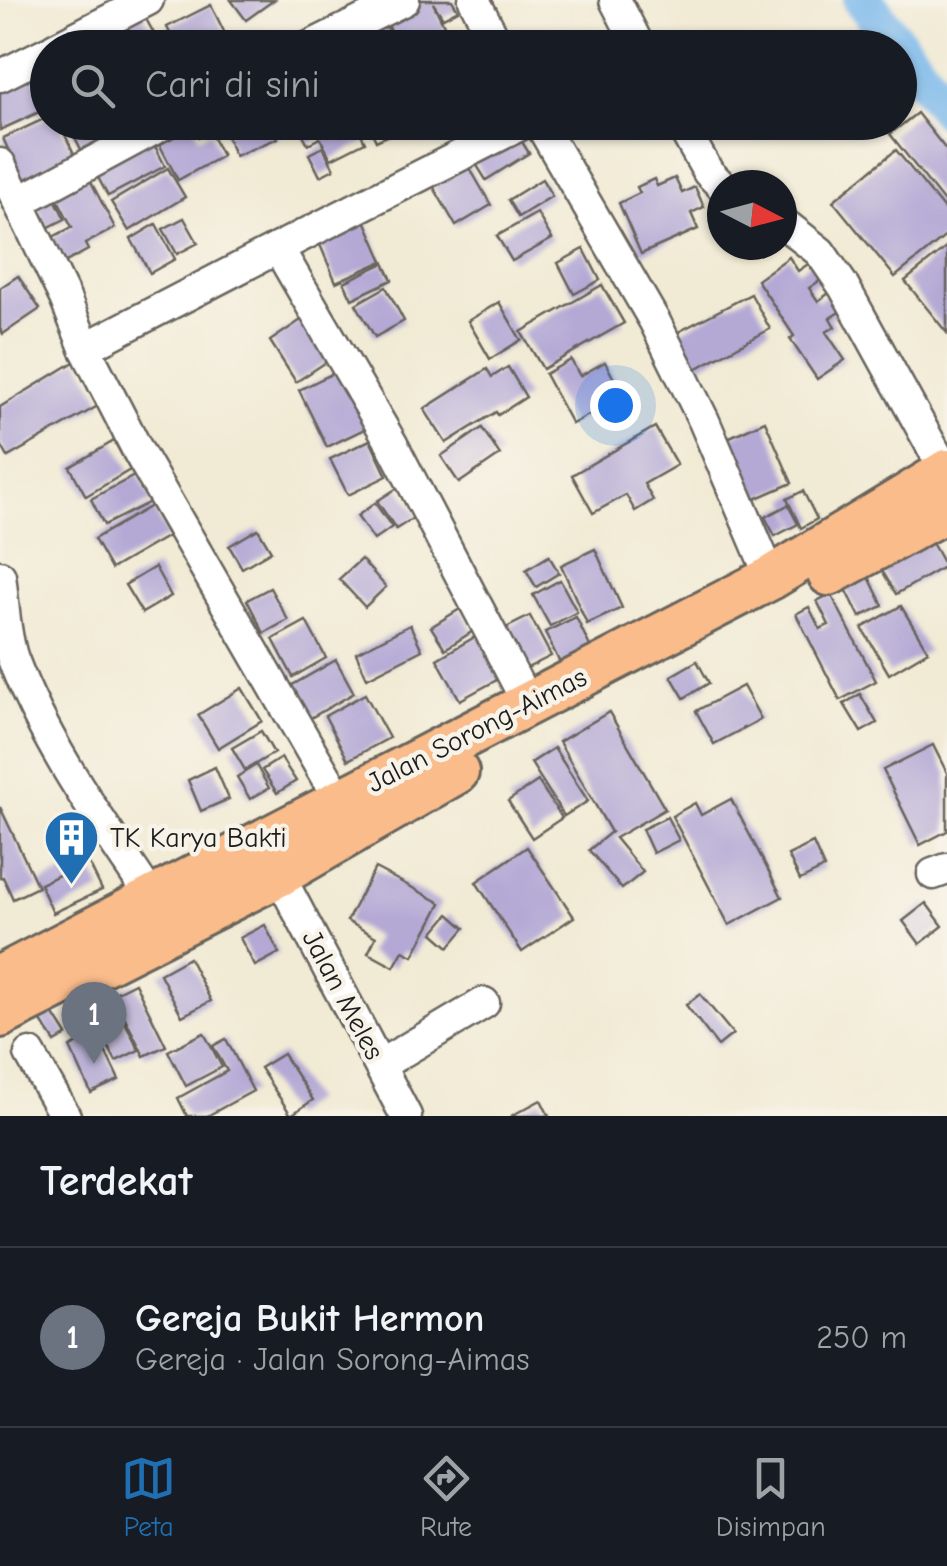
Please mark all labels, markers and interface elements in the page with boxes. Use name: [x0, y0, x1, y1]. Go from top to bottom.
search box: [30, 30, 917, 140]
icon: search: [65, 58, 120, 113]
text: Cari di sini: [145, 63, 320, 107]
north arrow: [707, 170, 797, 260]
your location: [590, 380, 641, 431]
street label: Jalan Sorong-Aimas: [362, 661, 592, 799]
building icon: TK Karya Bakti: [41, 808, 101, 887]
place label: TK Karya Bakti: [110, 822, 287, 854]
street label: Jalan Meles: [296, 925, 390, 1065]
pin: 1: [62, 982, 126, 1064]
text: Terdekat: [40, 1157, 192, 1206]
text: Gereja Bukit Hermon: [135, 1297, 484, 1341]
text: 1: [66, 1319, 79, 1356]
text: 250 m: [816, 1319, 907, 1356]
text: Gereja · Jalan Sorong-Aimas: [135, 1341, 530, 1378]
tab: Peta: [121, 1451, 176, 1543]
tab: Rute: [419, 1451, 474, 1543]
tab: Disimpan: [716, 1451, 826, 1543]

